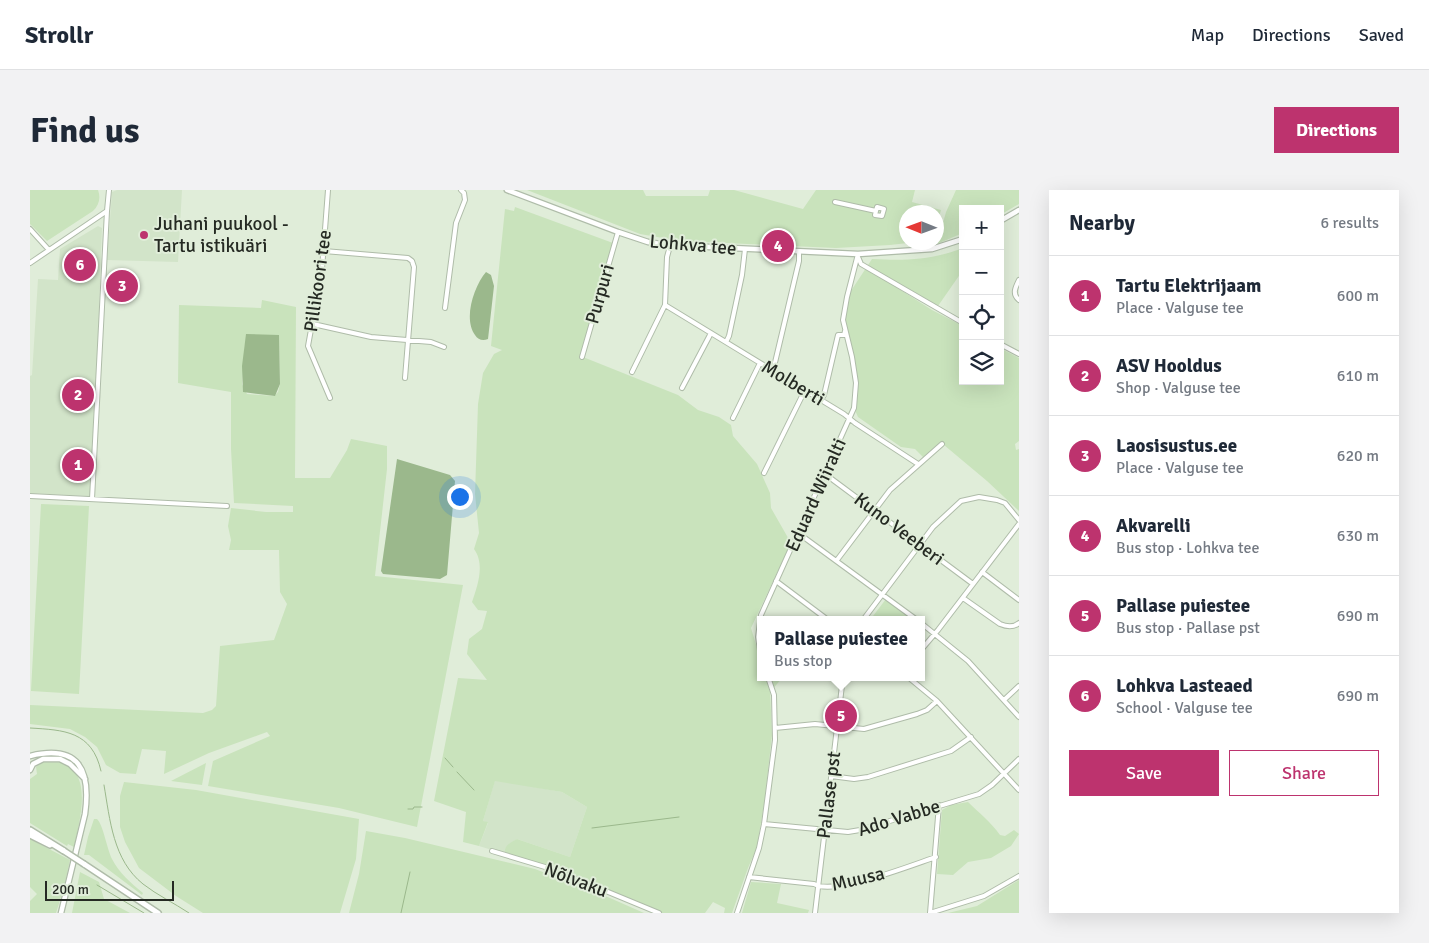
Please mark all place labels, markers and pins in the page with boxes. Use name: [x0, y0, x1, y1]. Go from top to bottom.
place label: Juhani puukool - Tartu istikuäri: [154, 212, 289, 258]
pin: 4: [762, 227, 794, 265]
marker: Juhani puukool - Tartu istikuäri: [138, 229, 150, 241]
pin: 6: [64, 246, 96, 284]
pin: 3: [106, 267, 138, 305]
pin: 2: [62, 376, 94, 414]
pin: 1: [62, 446, 94, 484]
pin: 5: [825, 697, 857, 735]

